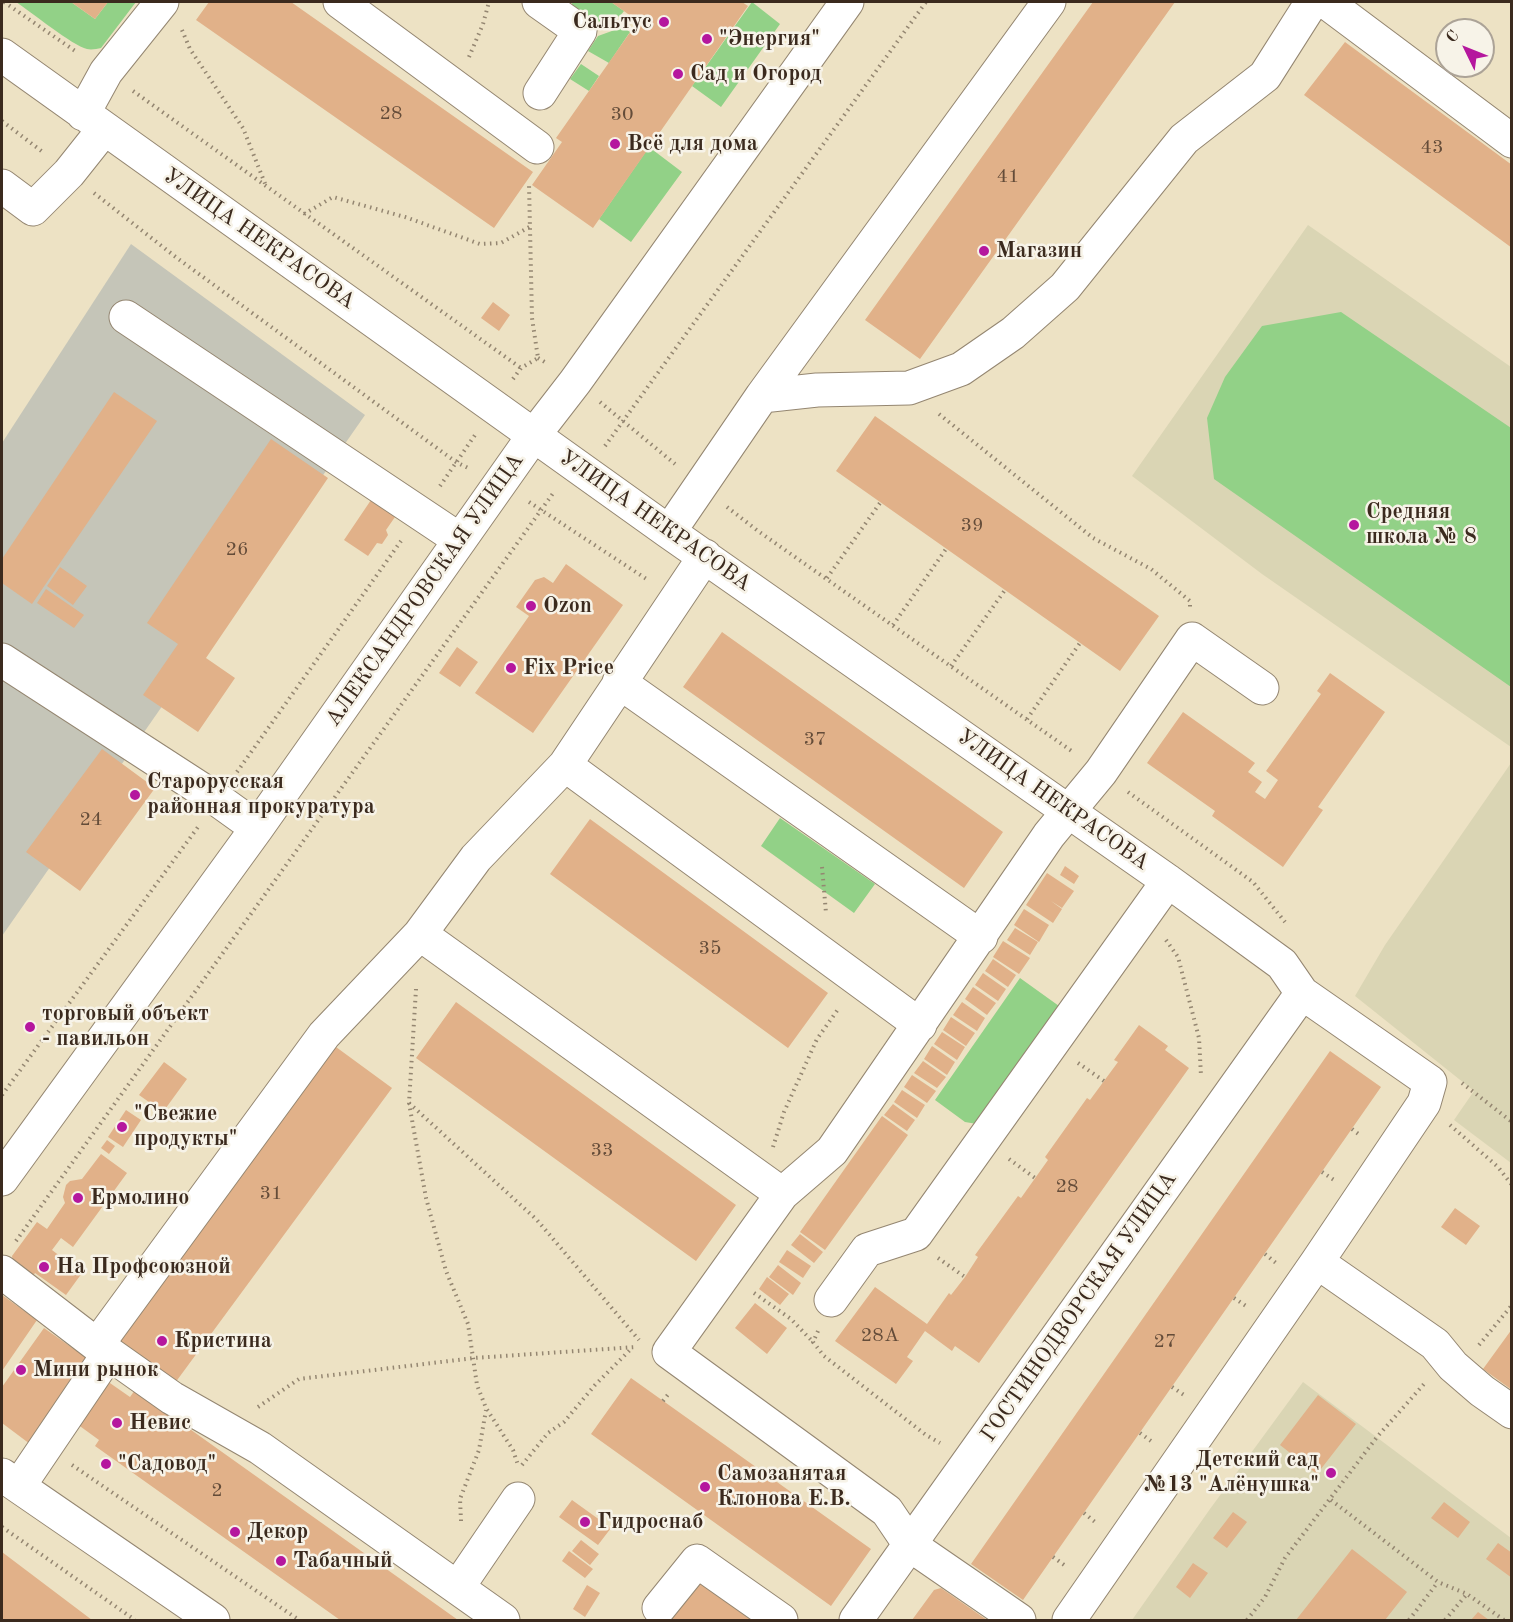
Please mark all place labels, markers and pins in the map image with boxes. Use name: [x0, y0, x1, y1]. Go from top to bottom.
place label: Сальтус: [573, 9, 652, 35]
marker: Сальтус: [657, 15, 671, 29]
place label: "Энергия": [719, 26, 820, 52]
marker: "Энергия": [700, 32, 714, 46]
place label: Сад и Огород: [690, 61, 822, 87]
marker: Сад и Огород: [671, 67, 685, 81]
place label: Всё для дома: [627, 131, 758, 157]
marker: Всё для дома: [608, 137, 622, 151]
place label: Магазин: [996, 238, 1082, 264]
marker: Магазин: [977, 244, 991, 258]
place label: Средняя школа № 8: [1366, 499, 1477, 550]
marker: Средняя школа № 8: [1347, 518, 1361, 532]
place label: Ozon: [543, 593, 592, 619]
marker: Ozon: [524, 599, 538, 613]
place label: Fix Price: [523, 655, 614, 681]
marker: Fix Price: [504, 661, 518, 675]
place label: Старорусская районная прокуратура: [147, 769, 375, 820]
marker: Старорусская районная прокуратура: [128, 788, 142, 802]
place label: торговый объект - павильон: [42, 1001, 209, 1052]
marker: торговый объект - павильон: [23, 1020, 37, 1034]
place label: "Свежие продукты": [134, 1101, 237, 1152]
marker: "Свежие продукты": [115, 1120, 129, 1134]
place label: Ермолино: [90, 1185, 189, 1211]
marker: Ермолино: [71, 1191, 85, 1205]
place label: На Профсоюзной: [56, 1254, 231, 1280]
marker: На Профсоюзной: [37, 1260, 51, 1274]
place label: Кристина: [174, 1328, 272, 1354]
marker: Кристина: [155, 1334, 169, 1348]
place label: Мини рынок: [33, 1357, 158, 1383]
marker: Мини рынок: [14, 1363, 28, 1377]
place label: Невис: [129, 1410, 191, 1436]
marker: Невис: [110, 1416, 124, 1430]
place label: Детский сад №13 "Алёнушка": [1144, 1447, 1319, 1498]
place label: "Садовод": [118, 1451, 216, 1477]
marker: "Садовод": [99, 1457, 113, 1471]
place label: Самозанятая Клонова Е.В.: [717, 1461, 851, 1512]
marker: Детский сад №13 "Алёнушка": [1324, 1466, 1338, 1480]
marker: Самозанятая Клонова Е.В.: [698, 1480, 712, 1494]
place label: Гидроснаб: [597, 1509, 703, 1535]
marker: Гидроснаб: [578, 1515, 592, 1529]
place label: Декор: [247, 1519, 308, 1545]
marker: Декор: [228, 1525, 242, 1539]
place label: Табачный: [293, 1548, 393, 1574]
marker: Табачный: [274, 1554, 288, 1568]

